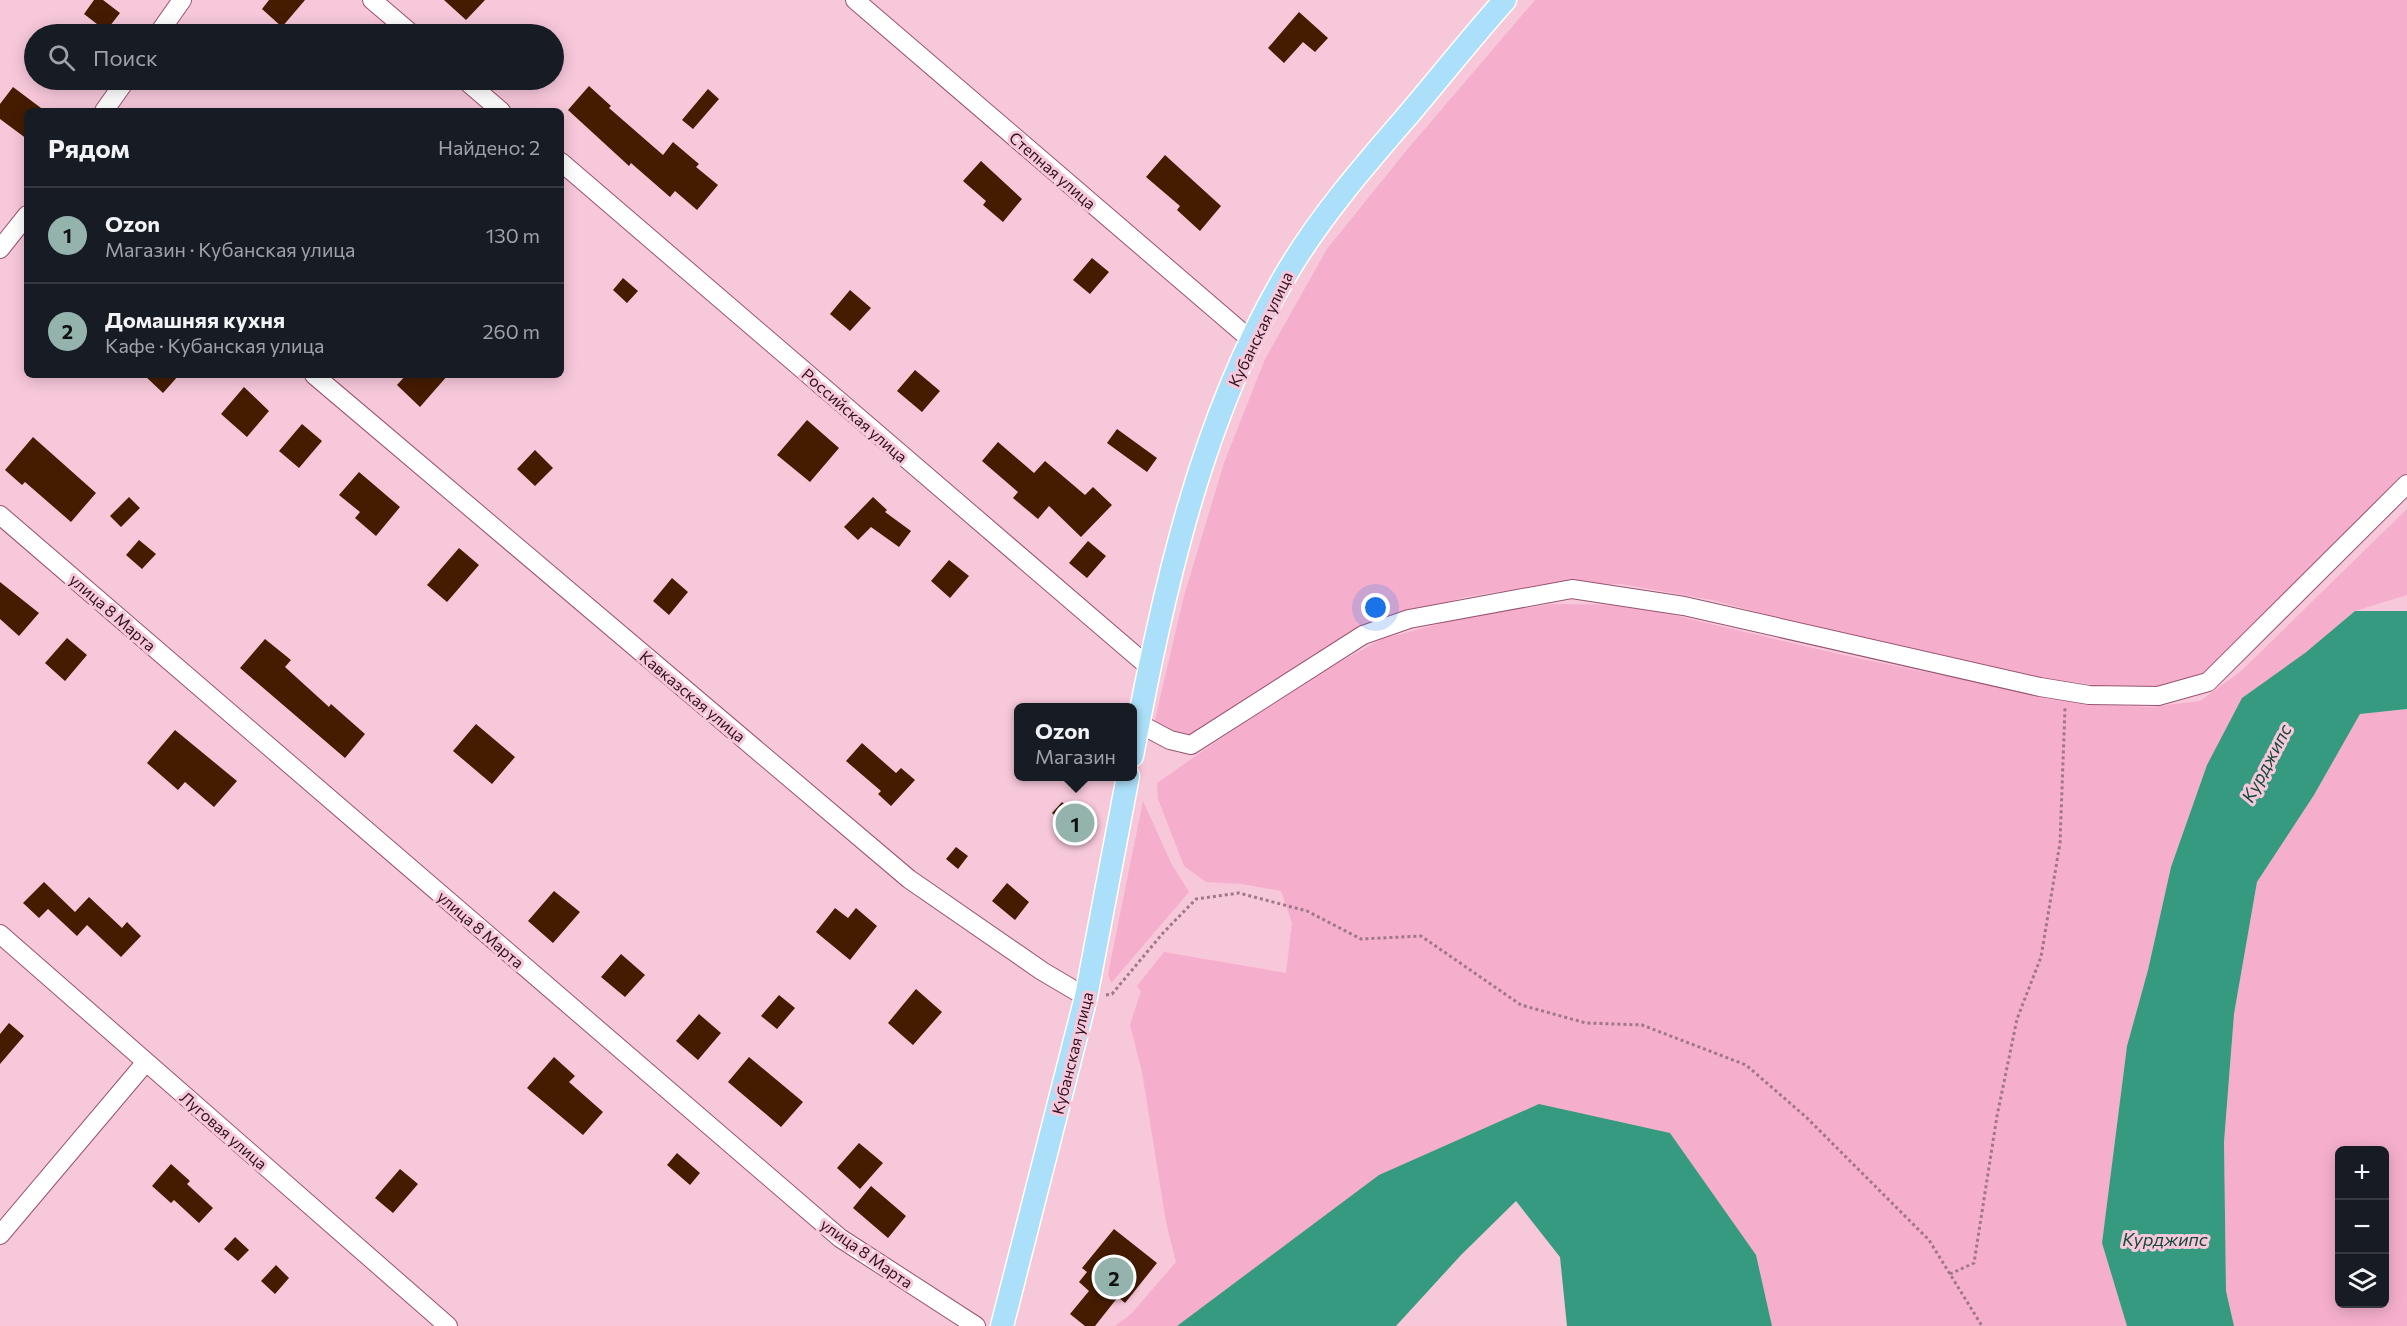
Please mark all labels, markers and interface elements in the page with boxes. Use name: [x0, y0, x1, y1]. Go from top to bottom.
search box: [24, 24, 564, 90]
icon: search: [45, 41, 78, 74]
text: Поиск: [93, 44, 158, 71]
street label: Степная улица: [1006, 127, 1100, 213]
text: Рядом: [48, 132, 130, 163]
text: Найдено: 2: [438, 135, 540, 159]
text: Ozon: [105, 210, 160, 237]
text: 1: [63, 223, 72, 247]
text: 130 m: [486, 223, 540, 247]
text: Магазин · Кубанская улица: [105, 237, 355, 261]
street label: Кубанская улица: [1224, 268, 1296, 390]
text: Домашняя кухня: [105, 306, 285, 333]
text: 2: [62, 319, 73, 343]
text: 260 m: [482, 319, 540, 343]
text: Кафе · Кубанская улица: [105, 333, 324, 357]
street label: Российская улица: [798, 364, 912, 466]
street label: улица 8 Марта: [66, 569, 160, 655]
your location: [1361, 593, 1390, 622]
street label: Кавказская улица: [636, 646, 750, 746]
popup: [1014, 703, 1137, 781]
text: Ozon: [1035, 717, 1090, 744]
water label: Курджипс: [2236, 720, 2296, 806]
text: Магазин: [1035, 744, 1116, 768]
pin: 1: [1056, 800, 1094, 846]
street label: улица 8 Марта: [434, 886, 528, 972]
street label: Кубанская улица: [1048, 990, 1096, 1116]
street label: Луговая улица: [177, 1087, 271, 1173]
map controls: [2335, 1146, 2389, 1308]
button: +: [2335, 1146, 2389, 1200]
button: −: [2335, 1200, 2389, 1254]
street label: улица 8 Марта: [817, 1214, 917, 1292]
water label: Курджипс: [2122, 1228, 2208, 1250]
pin: 2: [1094, 1254, 1134, 1300]
button: layers: [2335, 1254, 2389, 1308]

